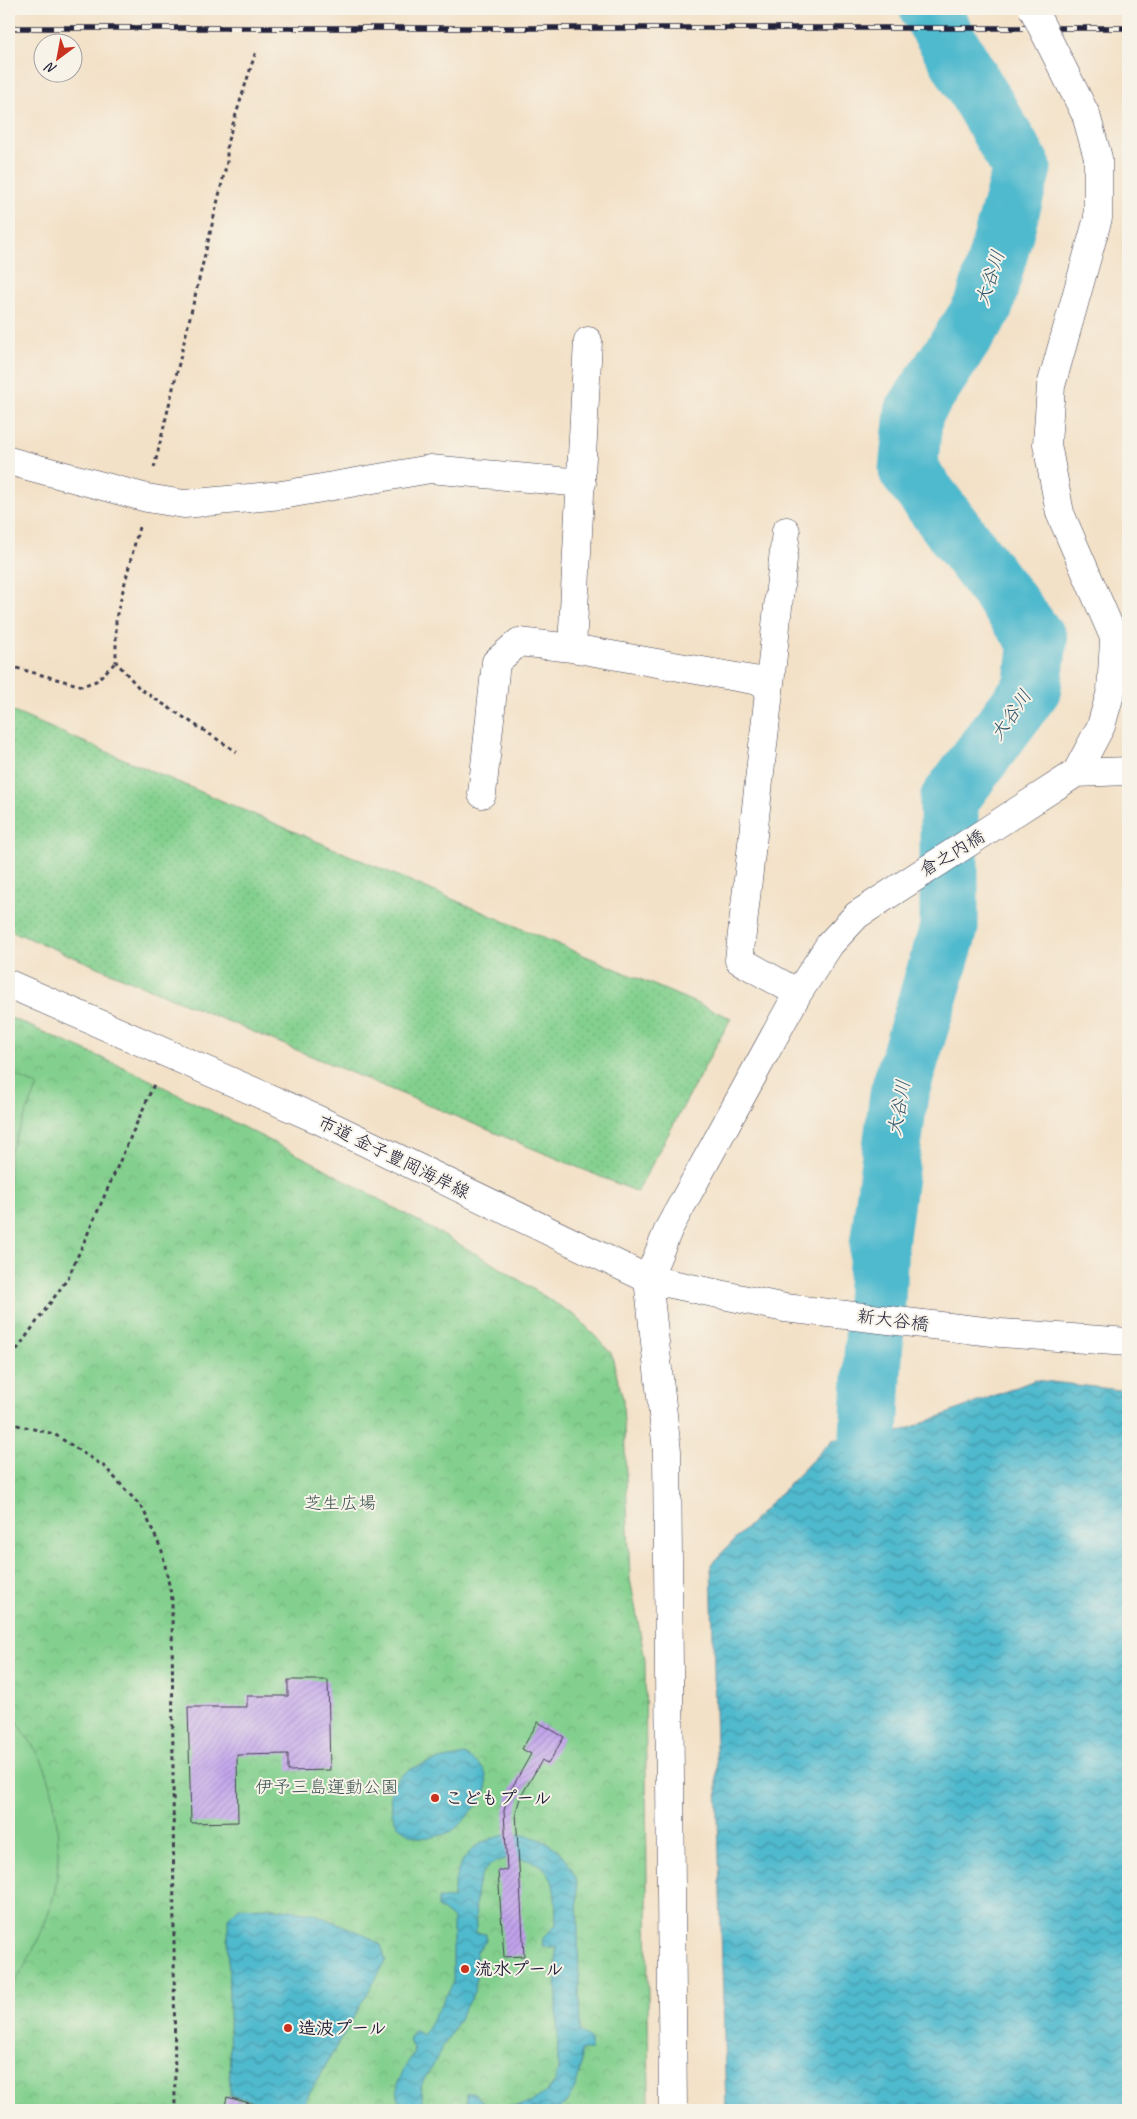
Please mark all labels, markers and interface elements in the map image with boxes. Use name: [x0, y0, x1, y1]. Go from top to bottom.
north arrow: [32, 32, 82, 82]
text: N: [41, 58, 60, 78]
water label: 大谷川: [970, 247, 1010, 309]
water label: 大谷川: [985, 685, 1037, 745]
street label: 倉之内橋: [915, 825, 989, 881]
water label: 大谷川: [882, 1078, 916, 1138]
street label: 市道 金子豊岡海岸線: [314, 1111, 474, 1203]
street label: 新大谷橋: [856, 1305, 930, 1335]
park label: 芝生広場: [304, 1492, 376, 1514]
park label: 伊予三島運動公園: [255, 1776, 399, 1798]
place label: こどもプール: [445, 1787, 551, 1809]
marker: こどもプール: [429, 1792, 441, 1804]
place label: 流水プール: [475, 1958, 563, 1980]
marker: 流水プール: [459, 1963, 471, 1975]
place label: 造波プール: [298, 2017, 386, 2039]
marker: 造波プール: [282, 2022, 294, 2034]

